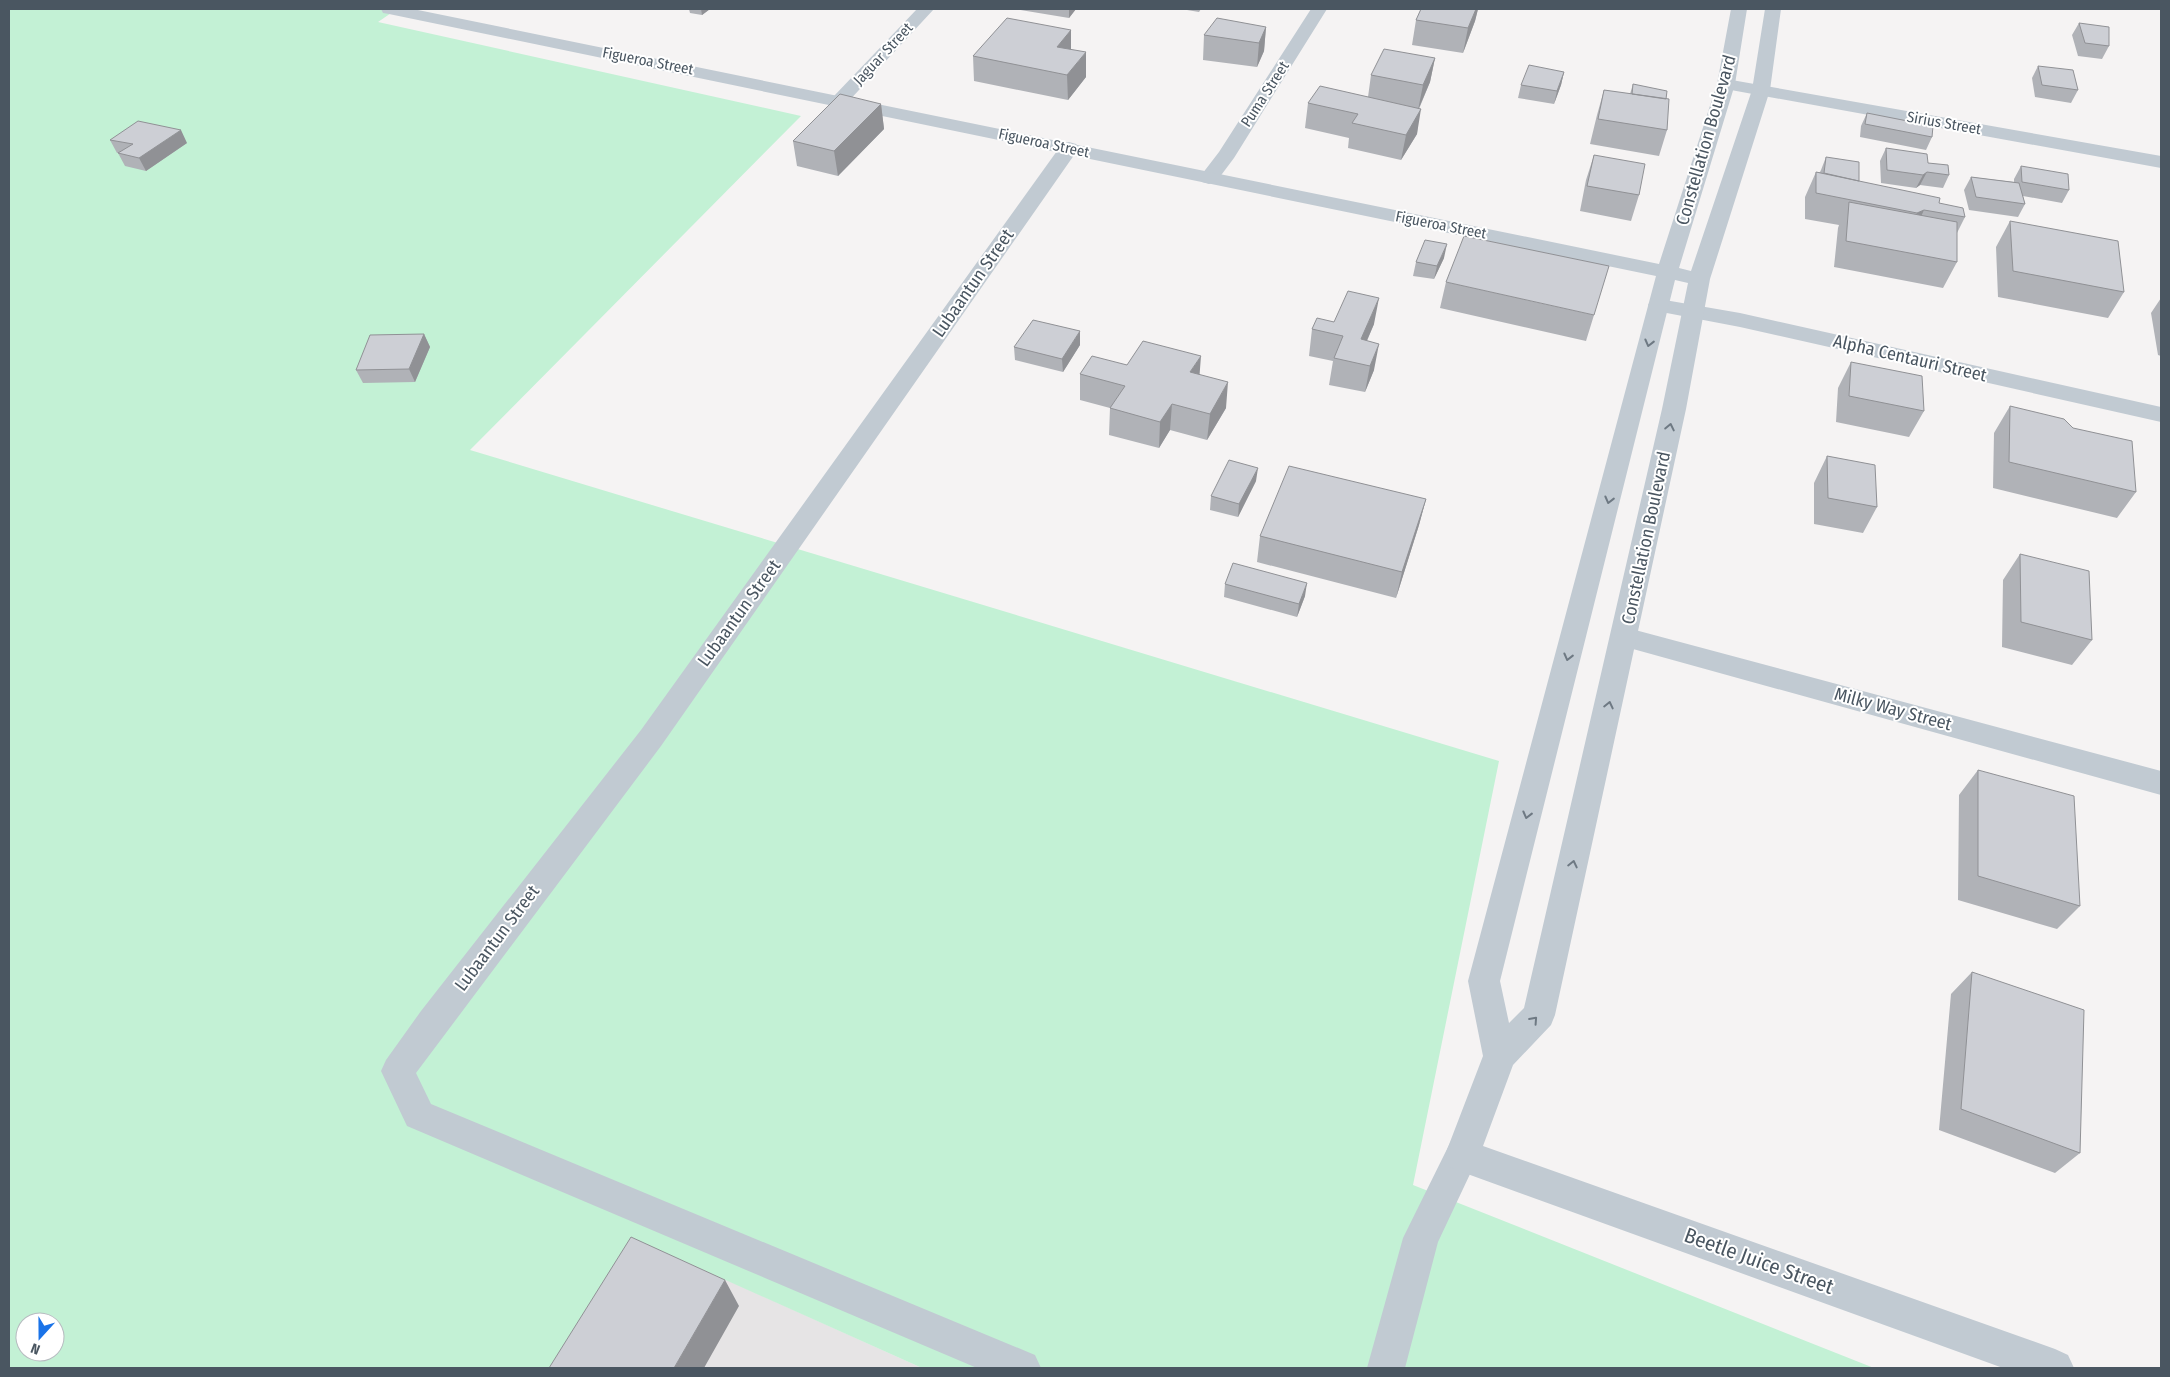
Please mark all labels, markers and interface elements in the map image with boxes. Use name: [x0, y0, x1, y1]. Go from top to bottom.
street label: Jaguar Street: [849, 19, 917, 89]
street label: Figueroa Street: [601, 43, 695, 79]
street label: Constellation Boulevard: [1671, 52, 1741, 228]
street label: Puma Street: [1237, 58, 1293, 130]
street label: Sirius Street: [1906, 108, 1983, 138]
street label: Figueroa Street: [997, 125, 1091, 161]
street label: Figueroa Street: [1394, 207, 1488, 243]
street label: Lubaantun Street: [928, 225, 1018, 341]
street label: Alpha Centauri Street: [1831, 330, 1989, 386]
one-way arrow: [1645, 338, 1655, 346]
one-way arrow: [1664, 423, 1675, 431]
street label: Constellation Boulevard: [1617, 450, 1675, 626]
one-way arrow: [1604, 495, 1614, 504]
street label: Lubaantun Street: [693, 555, 785, 671]
one-way arrow: [1563, 653, 1574, 662]
street label: Milky Way Street: [1832, 683, 1954, 735]
one-way arrow: [1603, 701, 1614, 710]
one-way arrow: [1523, 810, 1533, 818]
one-way arrow: [1567, 859, 1578, 868]
street label: Lubaantun Street: [450, 881, 544, 995]
one-way arrow: [1528, 1017, 1537, 1026]
street label: Beetle Juice Street: [1681, 1222, 1837, 1300]
north arrow: [15, 1312, 65, 1362]
text: N: [29, 1339, 42, 1358]

